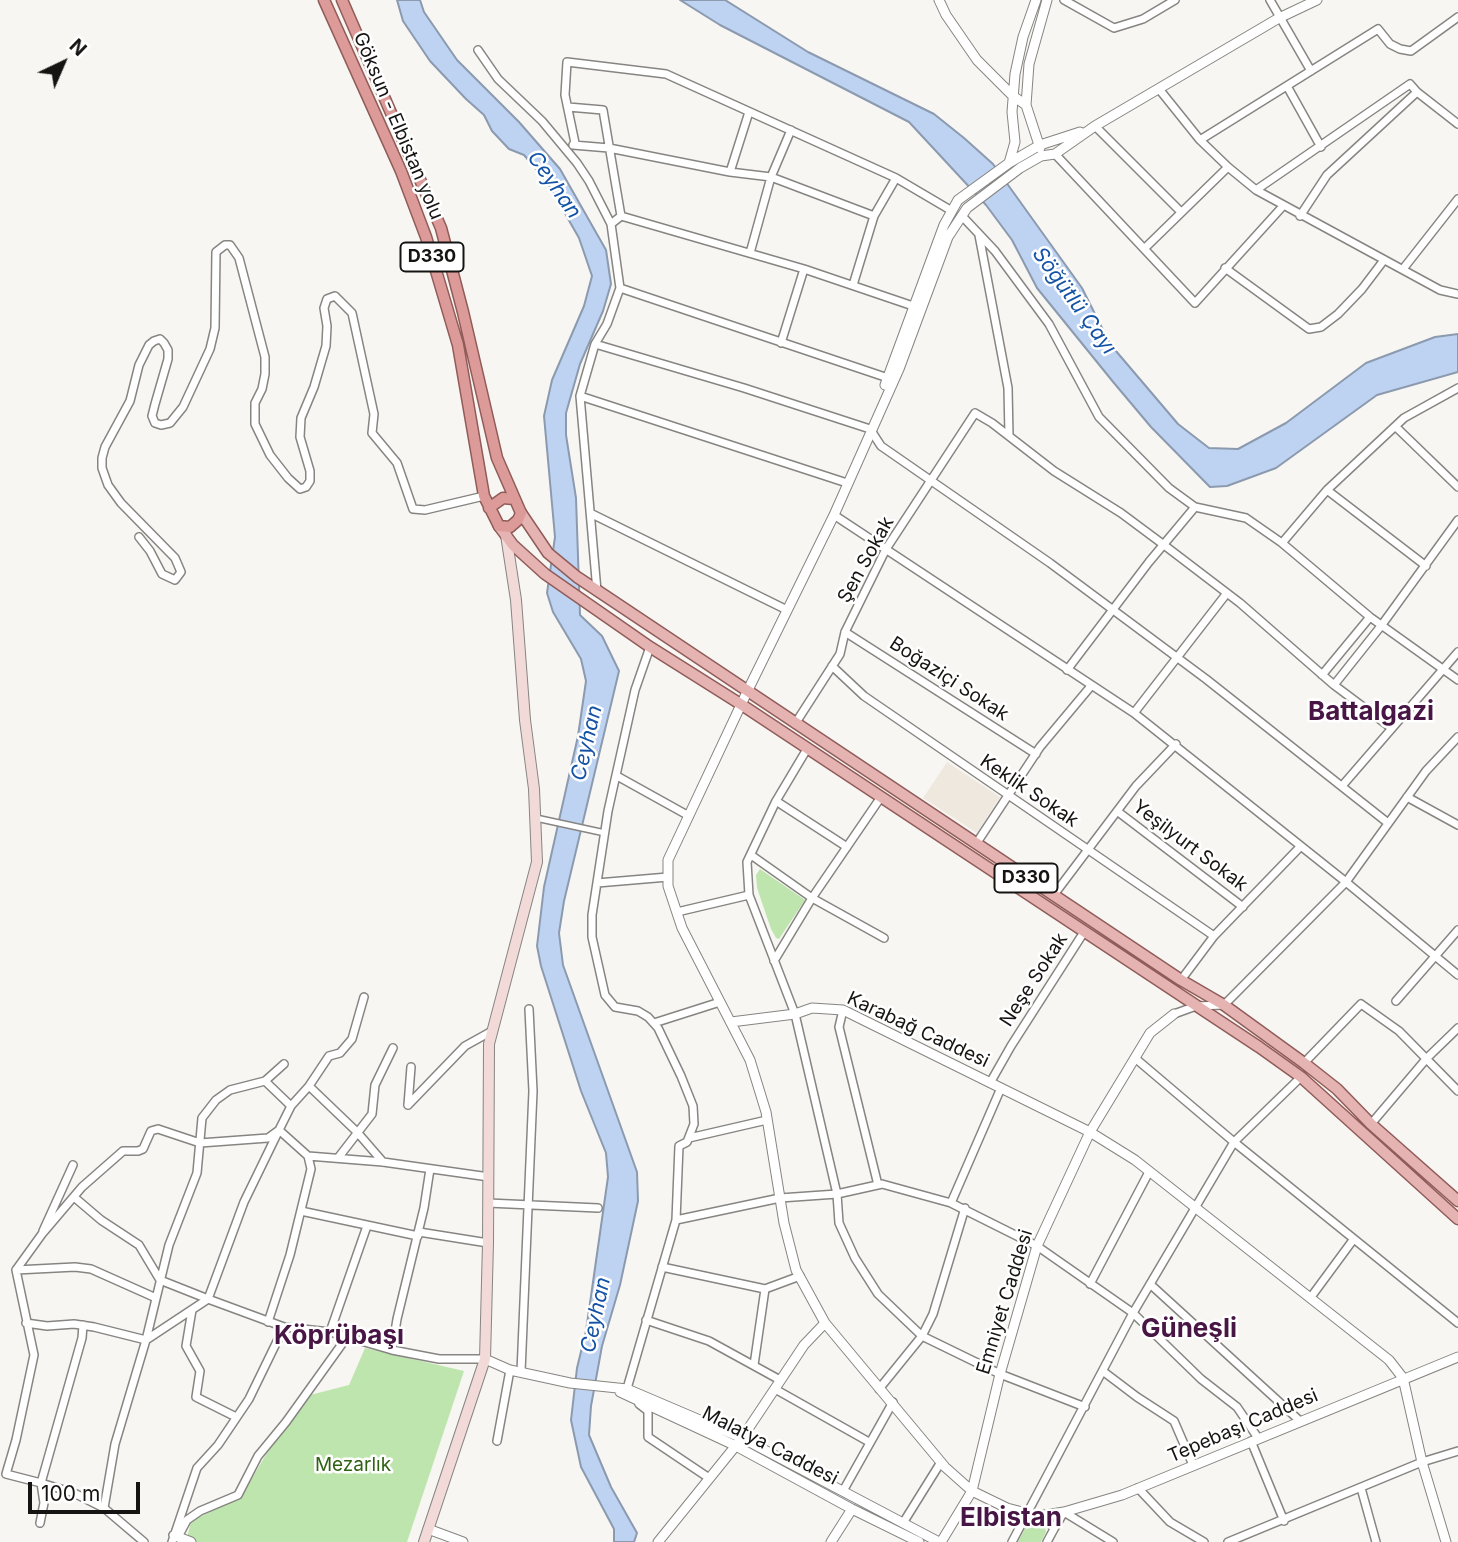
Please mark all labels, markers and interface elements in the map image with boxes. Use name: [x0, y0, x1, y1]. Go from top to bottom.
north arrow: [28, 28, 98, 98]
street label: Göksun - Elbistan yolu: [348, 29, 448, 223]
text: N: [65, 34, 91, 61]
water label: Ceyhan: [522, 146, 586, 224]
water label: Söğütlü Çayı: [1027, 242, 1121, 360]
road number: D330: [400, 243, 464, 272]
street label: Şen Sokak: [833, 513, 899, 607]
street label: Boğaziçi Sokak: [885, 632, 1013, 726]
district label: Battalgazi: [1308, 696, 1434, 728]
water label: Ceyhan: [566, 703, 608, 783]
street label: Keklik Sokak: [976, 750, 1082, 832]
street label: Yeşilyurt Sokak: [1128, 795, 1252, 897]
road number: D330: [995, 864, 1058, 892]
street label: Neşe Sokak: [995, 929, 1073, 1031]
street label: Karabağ Caddesi: [843, 987, 993, 1073]
street label: Emniyet Caddesi: [972, 1227, 1038, 1377]
water label: Ceyhan: [576, 1275, 616, 1355]
district label: Güneşli: [1141, 1313, 1237, 1345]
district label: Köprübaşı: [274, 1320, 404, 1352]
street label: Tepebaşı Caddesi: [1165, 1384, 1321, 1468]
street label: Malatya Caddesi: [698, 1402, 842, 1490]
park label: Mezarlık: [315, 1454, 391, 1476]
scale bar: [32, 1468, 144, 1512]
text: 100 m: [41, 1481, 100, 1506]
district label: Elbistan: [960, 1502, 1062, 1534]

